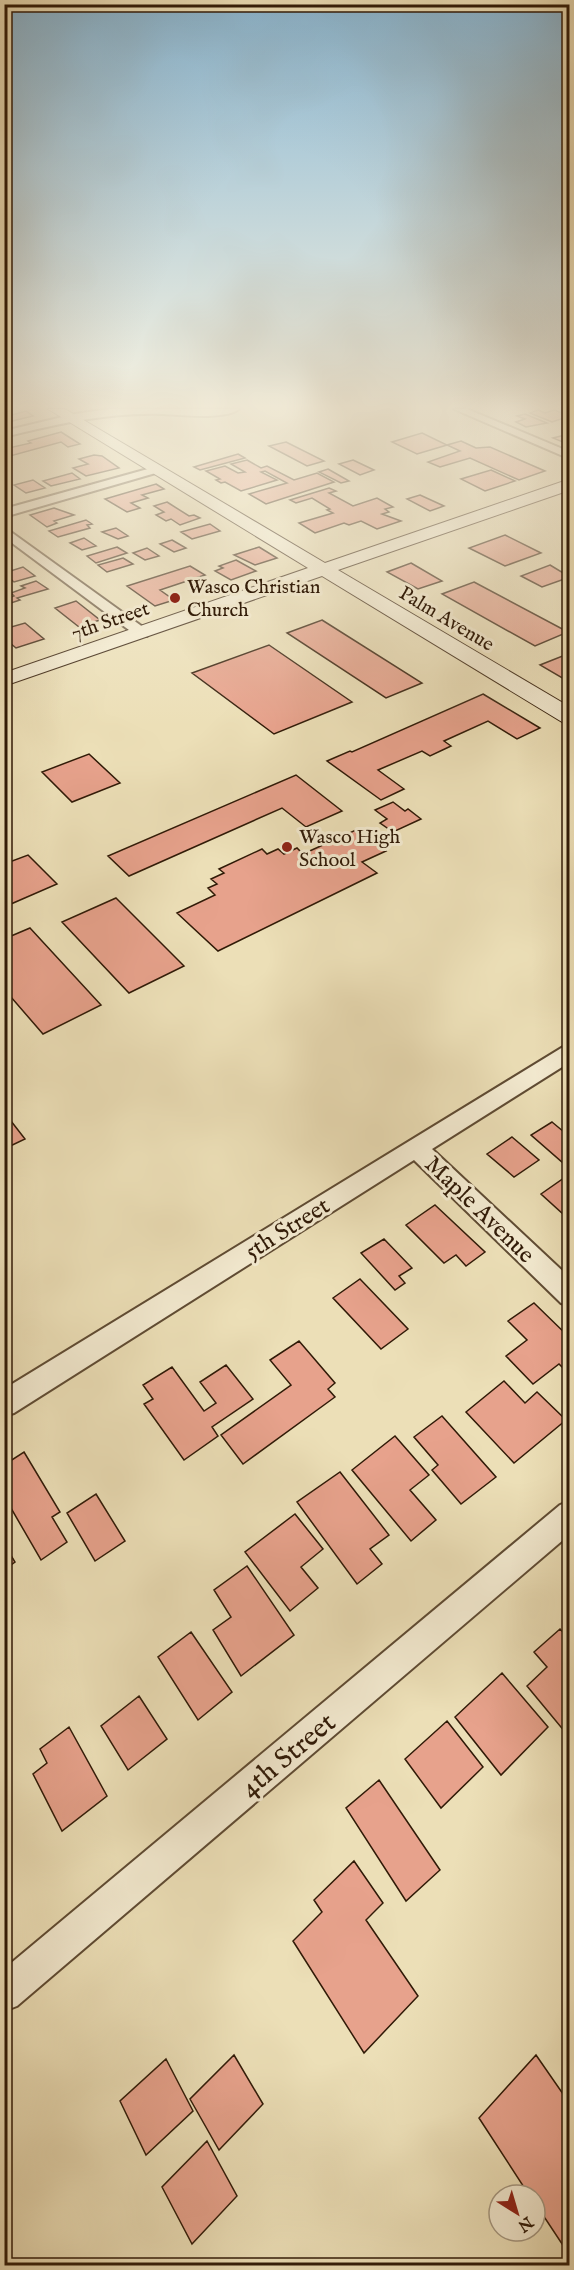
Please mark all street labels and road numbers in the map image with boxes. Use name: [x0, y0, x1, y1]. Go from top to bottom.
street label: Palm Avenue: [394, 581, 498, 657]
street label: 7th Street: [68, 596, 153, 646]
street label: Maple Avenue: [417, 1150, 541, 1271]
street label: 5th Street: [239, 1191, 336, 1267]
street label: 4th Street: [234, 1706, 344, 1806]

